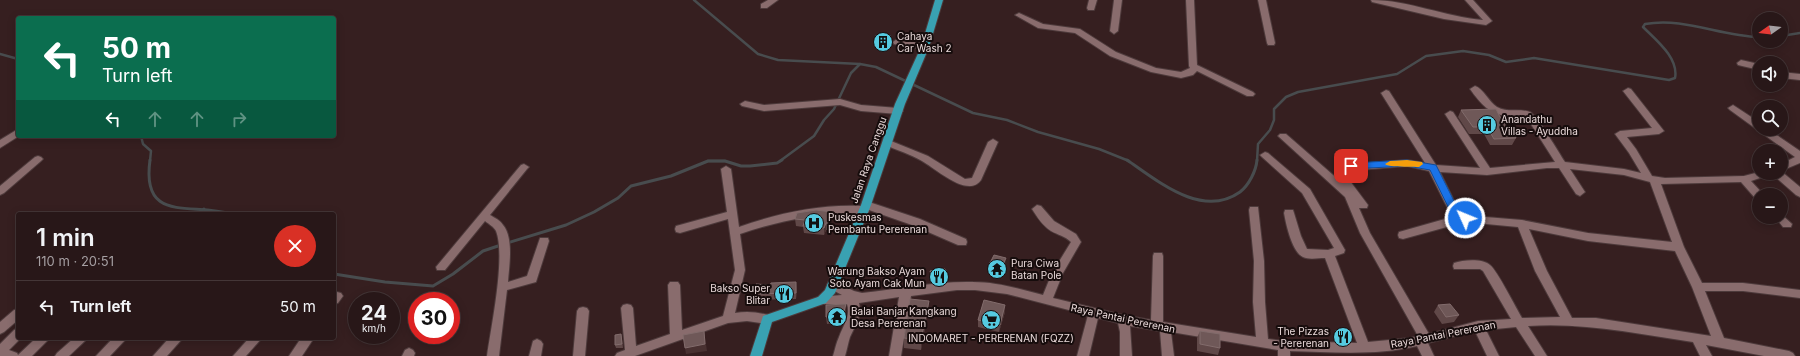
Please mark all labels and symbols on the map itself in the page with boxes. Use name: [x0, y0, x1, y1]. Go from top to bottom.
north arrow: [1752, 12, 1788, 48]
place label: Cahaya Car Wash 2: [897, 30, 952, 54]
building icon: Cahaya Car Wash 2: [872, 31, 894, 53]
place label: Anandathu Villas - Ayuddha: [1501, 113, 1578, 137]
building icon: Anandathu Villas - Ayuddha: [1476, 114, 1498, 136]
street label: Jalan Raya Canggu: [848, 115, 889, 205]
pin: [1334, 149, 1368, 183]
position arrow: [1444, 197, 1486, 239]
place label: Puskesmas Pembantu Pererenan: [828, 211, 927, 235]
hospital icon: Puskesmas Pembantu Pererenan: [803, 212, 825, 234]
place label: Pura Ciwa Batan Pole: [1011, 257, 1062, 281]
temple icon: Pura Ciwa Batan Pole: [986, 258, 1008, 280]
place label: Warung Bakso Ayam Soto Ayam Cak Mun: [828, 265, 925, 289]
restaurant icon: Warung Bakso Ayam Soto Ayam Cak Mun: [928, 266, 950, 288]
place label: Bakso Super Blitar: [710, 282, 770, 306]
restaurant icon: Bakso Super Blitar: [773, 283, 795, 305]
speed limit sign: 30: [408, 292, 460, 344]
street label: Raya Pantai Pererenan: [1070, 301, 1176, 335]
place label: Balai Banjar Kangkang Desa Pererenan: [851, 305, 957, 329]
temple icon: Balai Banjar Kangkang Desa Pererenan: [826, 306, 848, 328]
supermarket icon: INDOMARET - PERERENAN (FQZZ): [980, 309, 1002, 331]
street label: Raya Pantai Pererenan: [1390, 318, 1496, 350]
place label: The Pizzas - Pererenan: [1273, 325, 1329, 349]
restaurant icon: The Pizzas - Pererenan: [1332, 326, 1354, 348]
place label: INDOMARET - PERERENAN (FQZZ): [908, 332, 1074, 344]

